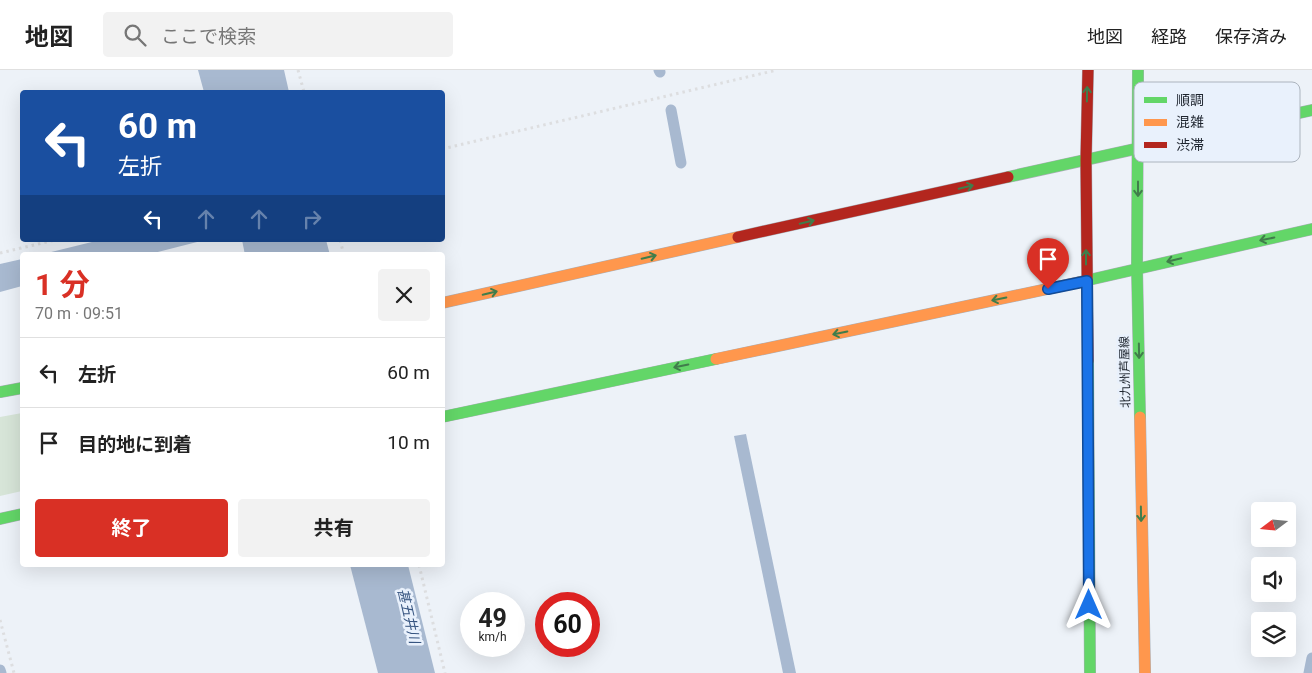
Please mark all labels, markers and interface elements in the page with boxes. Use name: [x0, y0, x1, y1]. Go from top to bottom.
search box: [103, 12, 453, 57]
icon: search: [121, 21, 149, 49]
text: 地図: [25, 23, 73, 51]
text: ここで検索: [161, 25, 256, 48]
text: 地図: [1087, 26, 1123, 47]
text: 経路: [1151, 26, 1187, 47]
text: 保存済み: [1215, 26, 1287, 47]
legend: [1134, 82, 1300, 162]
one-way arrow: [1082, 87, 1092, 103]
text: 順調: [1176, 92, 1204, 108]
text: 60 m: [118, 106, 197, 147]
icon: left: [35, 110, 100, 175]
text: 混雑: [1176, 114, 1204, 130]
text: 渋滞: [1176, 137, 1204, 153]
text: 左折: [118, 154, 162, 179]
one-way arrow: [1133, 180, 1143, 196]
one-way arrow: [957, 181, 973, 191]
icon: left: [139, 205, 167, 233]
icon: ahead: [192, 205, 220, 233]
icon: ahead: [245, 205, 273, 233]
icon: right: [298, 205, 326, 233]
one-way arrow: [799, 217, 815, 226]
one-way arrow: [1259, 235, 1275, 244]
pin: [1027, 238, 1069, 289]
icon: arrive: [1034, 245, 1062, 273]
one-way arrow: [1082, 249, 1091, 265]
one-way arrow: [640, 252, 656, 261]
one-way arrow: [1167, 256, 1183, 265]
text: 1 分: [35, 267, 90, 302]
button: close: [378, 269, 430, 321]
one-way arrow: [482, 288, 498, 297]
one-way arrow: [991, 295, 1007, 304]
text: 70 m · 09:51: [35, 304, 123, 323]
one-way arrow: [832, 329, 848, 338]
street label: 北九州芦屋線: [1117, 336, 1133, 408]
one-way arrow: [1134, 342, 1144, 359]
icon: left: [35, 359, 63, 387]
text: 60 m: [387, 361, 430, 384]
one-way arrow: [673, 362, 689, 371]
text: 左折: [78, 363, 116, 386]
icon: arrive: [35, 429, 63, 457]
text: 10 m: [387, 431, 430, 454]
text: 目的地に到着: [78, 433, 192, 456]
button: 終了: [35, 499, 228, 557]
button: 共有: [238, 499, 430, 557]
north arrow: [1251, 502, 1296, 548]
map controls: [1251, 502, 1296, 657]
one-way arrow: [1137, 505, 1146, 521]
button: sound: [1251, 557, 1296, 602]
position arrow: [1062, 578, 1114, 630]
water label: 甚五井川: [395, 587, 424, 647]
speed limit sign: 60: [535, 592, 600, 657]
text: 49: [478, 604, 507, 633]
button: layers: [1251, 612, 1296, 657]
text: km/h: [478, 630, 507, 644]

